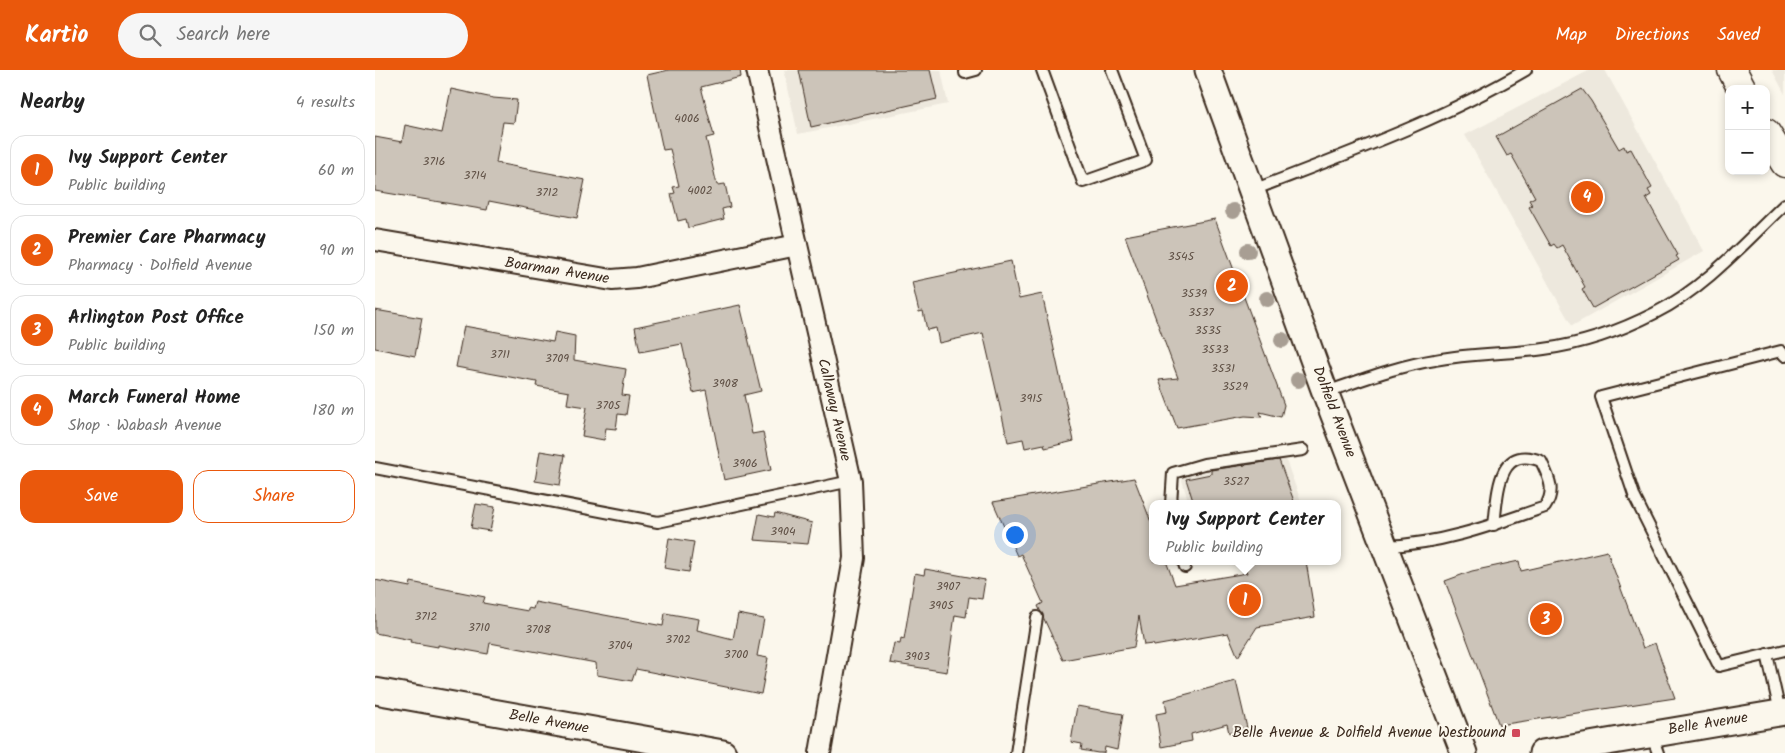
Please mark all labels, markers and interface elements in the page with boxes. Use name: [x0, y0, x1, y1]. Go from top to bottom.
search box: [118, 13, 468, 58]
text: Kartio: [25, 16, 88, 55]
text: Search here: [176, 20, 270, 50]
icon: search: [136, 21, 164, 49]
text: Map: [1555, 21, 1587, 50]
text: Directions: [1615, 21, 1689, 50]
text: Saved: [1717, 21, 1760, 50]
map controls: [1725, 85, 1770, 175]
button: +: [1725, 85, 1770, 130]
text: Nearby: [20, 86, 85, 119]
text: 4 results: [296, 90, 355, 115]
house number: 4006: [674, 109, 700, 128]
button: −: [1725, 130, 1770, 175]
text: Ivy Support Center: [68, 143, 227, 173]
house number: 3716: [423, 152, 445, 171]
text: 1: [35, 158, 39, 183]
text: 60 m: [318, 158, 354, 183]
house number: 3714: [464, 166, 487, 185]
text: Public building: [68, 173, 166, 198]
pin: 4: [1571, 178, 1603, 216]
house number: 4002: [687, 181, 713, 200]
house number: 3712: [535, 183, 559, 202]
text: Premier Care Pharmacy: [68, 223, 266, 253]
text: 2: [32, 238, 42, 263]
text: 90 m: [319, 238, 354, 263]
house number: 3545: [1168, 247, 1196, 266]
street label: Boarman Avenue: [503, 251, 611, 291]
text: Pharmacy · Dolfield Avenue: [68, 253, 252, 278]
pin: 2: [1216, 267, 1248, 305]
house number: 3539: [1181, 284, 1207, 303]
text: Arlington Post Office: [68, 303, 244, 333]
house number: 3537: [1188, 303, 1214, 322]
text: 3: [33, 318, 41, 343]
text: 150 m: [313, 318, 354, 343]
house number: 3535: [1195, 321, 1223, 340]
text: Public building: [68, 333, 166, 358]
house number: 3533: [1201, 340, 1229, 359]
house number: 3711: [490, 345, 510, 364]
house number: 3709: [545, 349, 569, 368]
street label: Callaway Avenue: [811, 356, 858, 464]
house number: 3531: [1211, 359, 1235, 378]
street label: Dolfield Avenue: [1306, 363, 1363, 461]
house number: 3908: [712, 374, 739, 393]
house number: 3529: [1222, 377, 1248, 396]
text: March Funeral Home: [68, 383, 240, 413]
house number: 3915: [1020, 389, 1044, 408]
house number: 3705: [596, 396, 622, 415]
text: 4: [33, 398, 41, 423]
text: 180 m: [312, 398, 354, 423]
text: Shop · Wabash Avenue: [68, 413, 221, 438]
house number: 3906: [732, 454, 758, 473]
button: Save: [20, 470, 183, 523]
button: Share: [193, 470, 355, 523]
house number: 3527: [1223, 472, 1249, 491]
popup: [1149, 500, 1341, 565]
text: Ivy Support Center: [1166, 505, 1324, 535]
house number: 3904: [770, 522, 796, 541]
your location: [1002, 522, 1028, 548]
text: Public building: [1166, 535, 1263, 560]
house number: 3907: [936, 577, 961, 596]
pin: 1: [1229, 581, 1261, 619]
house number: 3905: [928, 596, 955, 615]
pin: 3: [1530, 600, 1562, 638]
house number: 3712: [414, 607, 438, 626]
house number: 3710: [468, 618, 490, 637]
house number: 3708: [525, 620, 552, 639]
house number: 3702: [665, 630, 691, 649]
house number: 3704: [608, 636, 633, 655]
house number: 3700: [724, 645, 748, 664]
house number: 3903: [904, 647, 930, 666]
street label: Belle Avenue: [507, 703, 591, 741]
street label: Belle Avenue: [1666, 706, 1750, 742]
place label: Belle Avenue & Dolfield Avenue Westbound: [1233, 721, 1507, 745]
marker: Belle Avenue & Dolfield Avenue Westbound: [1510, 727, 1522, 739]

